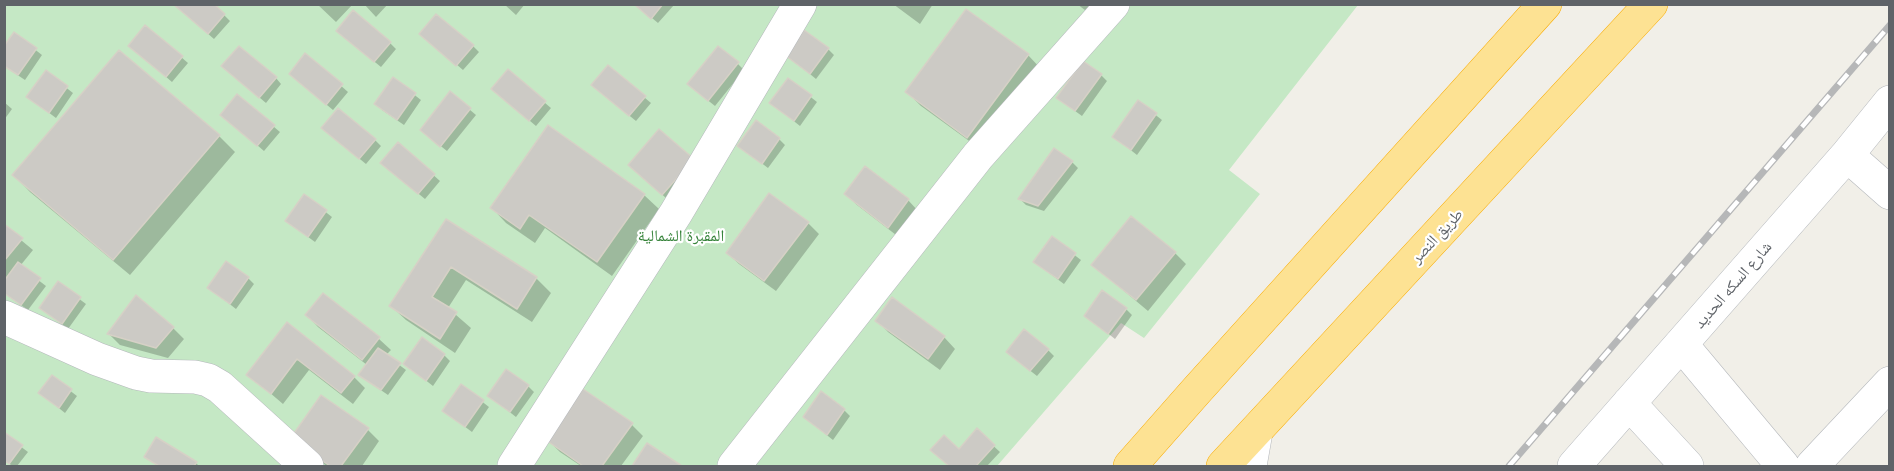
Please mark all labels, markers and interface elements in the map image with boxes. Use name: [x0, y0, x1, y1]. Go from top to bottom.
street label: طريق النصر: [1407, 205, 1467, 267]
park label: المقبرة الشمالية: [638, 226, 724, 246]
street label: شارع السكه الحديد: [1690, 238, 1776, 332]

